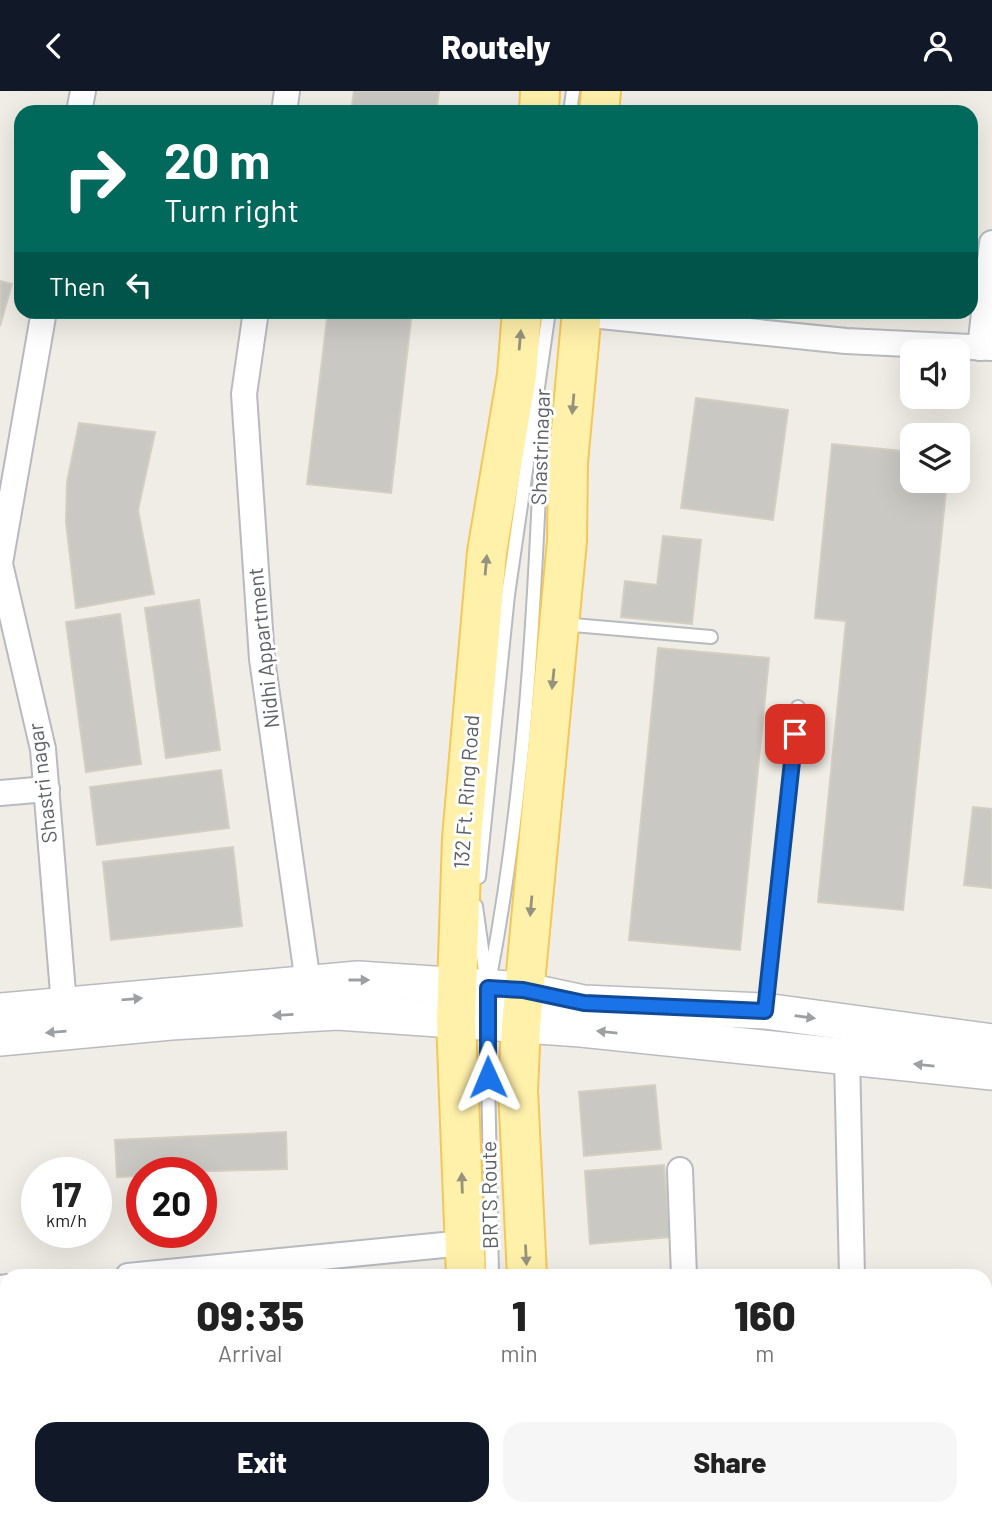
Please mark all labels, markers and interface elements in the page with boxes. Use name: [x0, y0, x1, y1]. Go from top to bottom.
icon: back: [35, 27, 73, 65]
text: Routely: [441, 27, 551, 65]
icon: person: [919, 27, 957, 65]
text: 20 m: [164, 130, 270, 189]
icon: right: [49, 133, 140, 224]
text: Turn right: [164, 190, 299, 228]
icon: left: [120, 266, 158, 304]
text: Then: [49, 270, 106, 301]
one-way arrow: [515, 329, 526, 351]
map controls: [900, 339, 970, 493]
button: sound: [900, 339, 970, 409]
street label: Shastrinagar: [525, 388, 554, 506]
one-way arrow: [567, 393, 578, 415]
button: layers: [900, 423, 970, 493]
one-way arrow: [481, 554, 492, 576]
street label: Nidhi Appartment: [242, 567, 283, 730]
one-way arrow: [547, 669, 558, 691]
pin: [765, 704, 825, 764]
street label: 132 Ft. Ring Road: [448, 714, 483, 870]
icon: arrive: [776, 715, 814, 753]
street label: Shastri nagar: [22, 721, 61, 845]
one-way arrow: [525, 895, 536, 917]
one-way arrow: [348, 974, 370, 986]
one-way arrow: [122, 993, 144, 1004]
one-way arrow: [272, 1010, 294, 1021]
one-way arrow: [794, 1011, 816, 1022]
one-way arrow: [596, 1026, 618, 1037]
one-way arrow: [45, 1027, 67, 1038]
position arrow: [451, 1040, 525, 1114]
one-way arrow: [913, 1059, 935, 1070]
street label: BRTS Route: [475, 1141, 502, 1249]
speed limit sign: 20: [126, 1157, 217, 1248]
text: 17: [52, 1172, 81, 1214]
one-way arrow: [456, 1172, 467, 1194]
text: km/h: [46, 1209, 87, 1231]
one-way arrow: [520, 1244, 531, 1266]
text: 09:35: [196, 1289, 304, 1339]
text: 1: [512, 1289, 527, 1339]
text: 160: [734, 1289, 796, 1339]
text: Arrival: [218, 1339, 282, 1367]
text: min: [500, 1339, 538, 1367]
text: m: [755, 1339, 774, 1367]
button: Exit: [35, 1422, 489, 1502]
button: Share: [503, 1422, 957, 1502]

